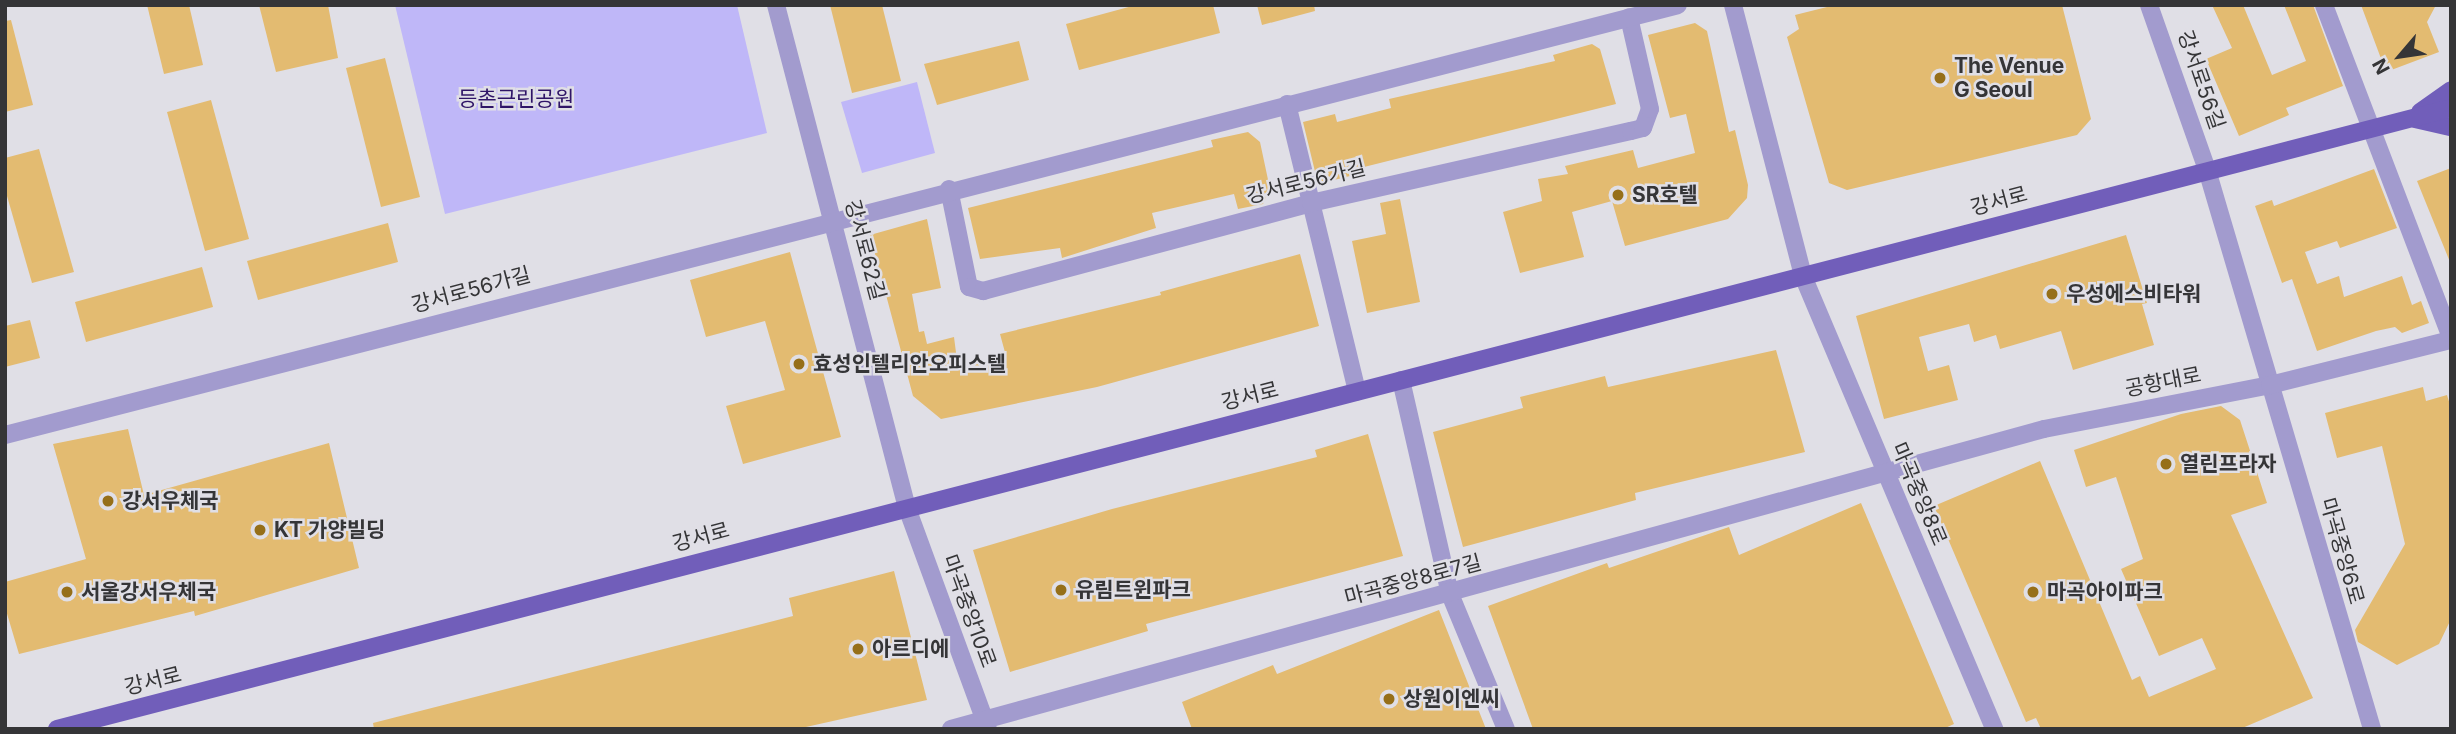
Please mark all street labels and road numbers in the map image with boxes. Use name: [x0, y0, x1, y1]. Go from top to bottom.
street label: 강서로56길: [2172, 27, 2230, 133]
street label: 강서로56가길: [1244, 155, 1368, 209]
street label: 강서로: [1968, 181, 2030, 221]
street label: 강서로62길: [839, 197, 891, 303]
street label: 강서로56가길: [409, 262, 533, 318]
street label: 공항대로: [2123, 362, 2203, 402]
street label: 강서로: [1219, 377, 1281, 415]
street label: 마곡중앙8로: [1886, 439, 1952, 549]
street label: 마곡중앙6로: [2315, 495, 2369, 607]
street label: 강서로: [670, 517, 732, 557]
street label: 마곡중앙8로7길: [1342, 550, 1484, 610]
street label: 마곡중앙10로: [937, 551, 1001, 671]
street label: 강서로: [122, 662, 184, 700]

